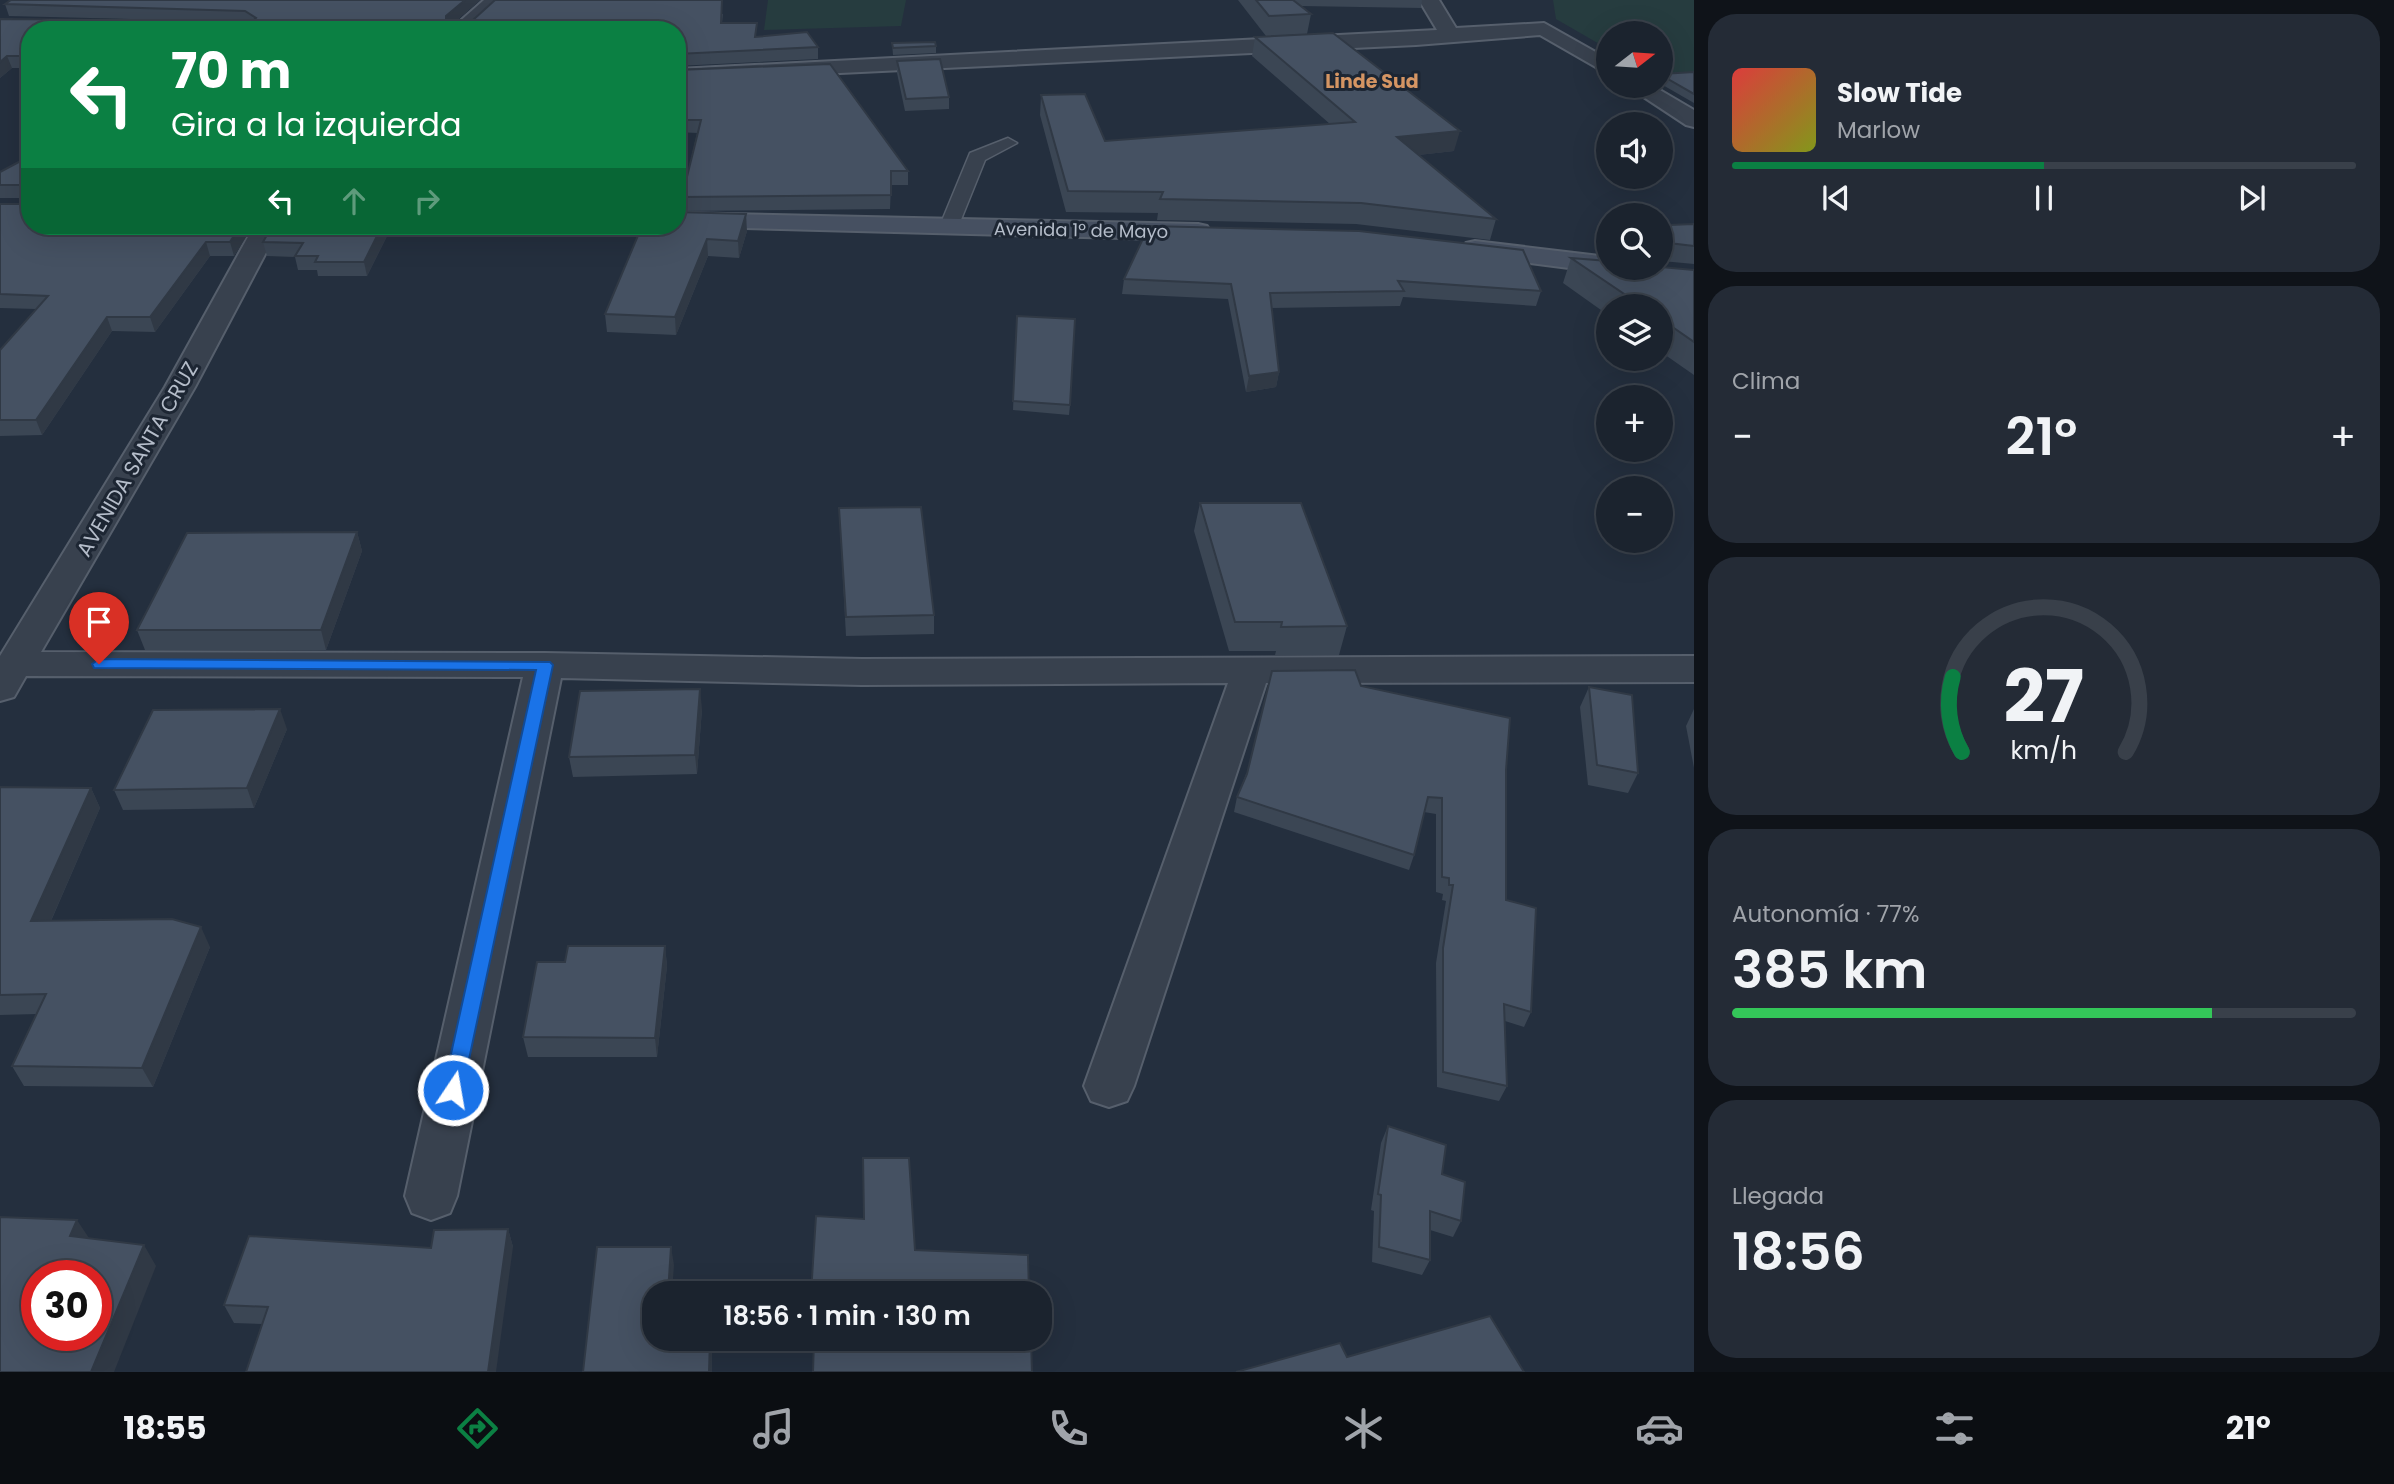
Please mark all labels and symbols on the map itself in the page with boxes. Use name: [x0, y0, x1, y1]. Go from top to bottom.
north arrow: [1596, 21, 1673, 98]
district label: Linde Sud: [1325, 68, 1419, 95]
street label: Avenida 1º de Mayo: [994, 216, 1168, 244]
street label: AVENIDA SANTA CRUZ: [69, 356, 205, 562]
pin: [69, 592, 129, 664]
position arrow: [416, 1053, 490, 1127]
speed limit sign: 30: [21, 1260, 112, 1351]

